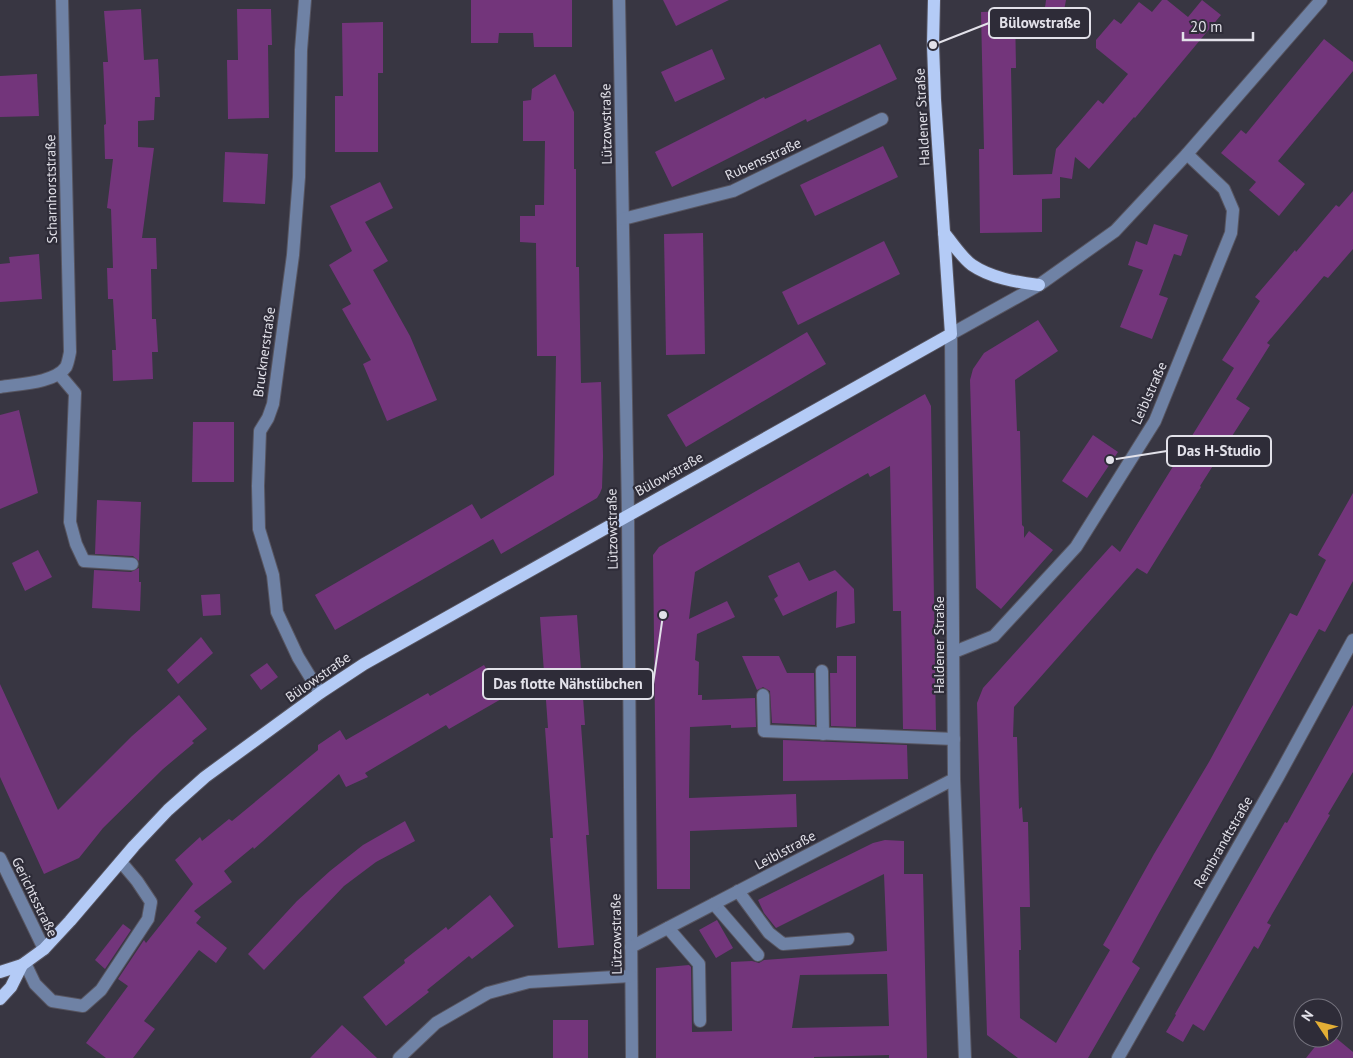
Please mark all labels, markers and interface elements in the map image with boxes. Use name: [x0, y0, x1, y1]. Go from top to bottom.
callout: Bülowstraße: [989, 8, 1090, 38]
scale bar: [1183, 10, 1253, 42]
text: Bülowstraße: [999, 13, 1081, 32]
text: 20 m: [1190, 17, 1223, 36]
street label: Haldener Straße: [910, 68, 934, 166]
street label: Lützowstraße: [596, 83, 616, 165]
street label: Scharnhorststraße: [41, 134, 61, 244]
street label: Rubensstraße: [722, 134, 804, 184]
street label: Brucknerstraße: [249, 306, 279, 398]
street label: Leiblstraße: [1127, 359, 1171, 427]
callout: Das H-Studio: [1167, 436, 1271, 466]
text: Das H-Studio: [1177, 441, 1261, 460]
street label: Bülowstraße: [632, 448, 706, 500]
street label: Lützowstraße: [602, 488, 622, 570]
street label: Haldener Straße: [930, 596, 948, 694]
street label: Bülowstraße: [282, 648, 354, 706]
callout: Das flotte Nähstübchen: [483, 669, 653, 699]
text: Das flotte Nähstübchen: [493, 674, 643, 693]
street label: Rembrandtstraße: [1189, 793, 1257, 891]
street label: Leiblstraße: [751, 826, 819, 874]
street label: Gerichtsstraße: [8, 854, 62, 940]
street label: Lützowstraße: [606, 893, 626, 975]
north arrow: [1293, 998, 1343, 1048]
text: N: [1297, 1007, 1317, 1024]

